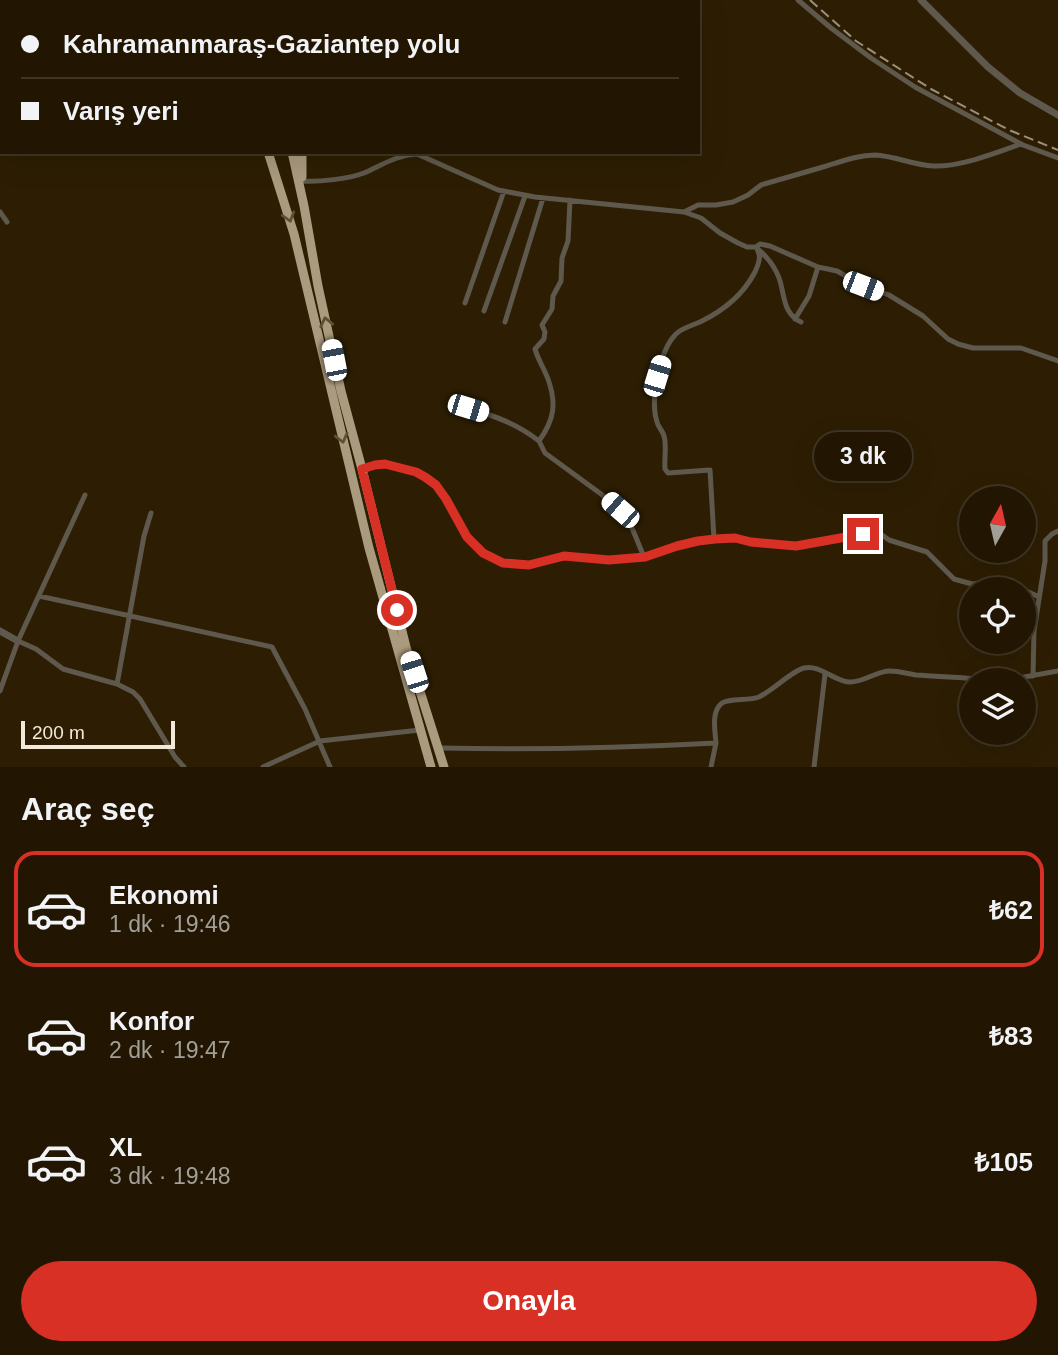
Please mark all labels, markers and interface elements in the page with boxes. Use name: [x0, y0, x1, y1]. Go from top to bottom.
text: Kahramanmaraş-Gaziantep yolu: [63, 29, 460, 59]
text: Varış yeri: [63, 96, 179, 126]
one-way arrow: [281, 211, 296, 223]
car: [840, 269, 887, 303]
one-way arrow: [319, 316, 334, 328]
car: [320, 337, 349, 383]
car: [641, 353, 674, 399]
car: [445, 392, 492, 424]
one-way arrow: [334, 432, 348, 444]
callout: 3 dk: [814, 433, 912, 482]
text: 3 dk: [840, 443, 886, 469]
north arrow: [959, 486, 1036, 564]
map controls: [959, 486, 1036, 745]
car: [598, 488, 643, 532]
route end: [847, 518, 879, 550]
button: locate: [959, 577, 1036, 654]
route start: [381, 594, 413, 626]
car: [398, 649, 431, 695]
button: layers: [959, 668, 1036, 745]
scale bar: [21, 718, 175, 750]
text: 200 m: [32, 722, 85, 743]
text: Araç seç: [21, 791, 154, 827]
icon: car: [25, 878, 88, 941]
text: Ekonomi: [109, 880, 219, 910]
text: ₺62: [989, 895, 1033, 925]
text: 1 dk · 19:46: [109, 911, 230, 937]
icon: car: [25, 1004, 88, 1067]
text: Konfor: [109, 1006, 194, 1036]
text: ₺83: [989, 1021, 1033, 1051]
text: 2 dk · 19:47: [109, 1037, 230, 1063]
icon: car: [25, 1130, 88, 1193]
text: XL: [109, 1132, 142, 1162]
text: ₺105: [975, 1147, 1033, 1177]
text: 3 dk · 19:48: [109, 1163, 230, 1189]
button: Onayla: [21, 1261, 1037, 1341]

